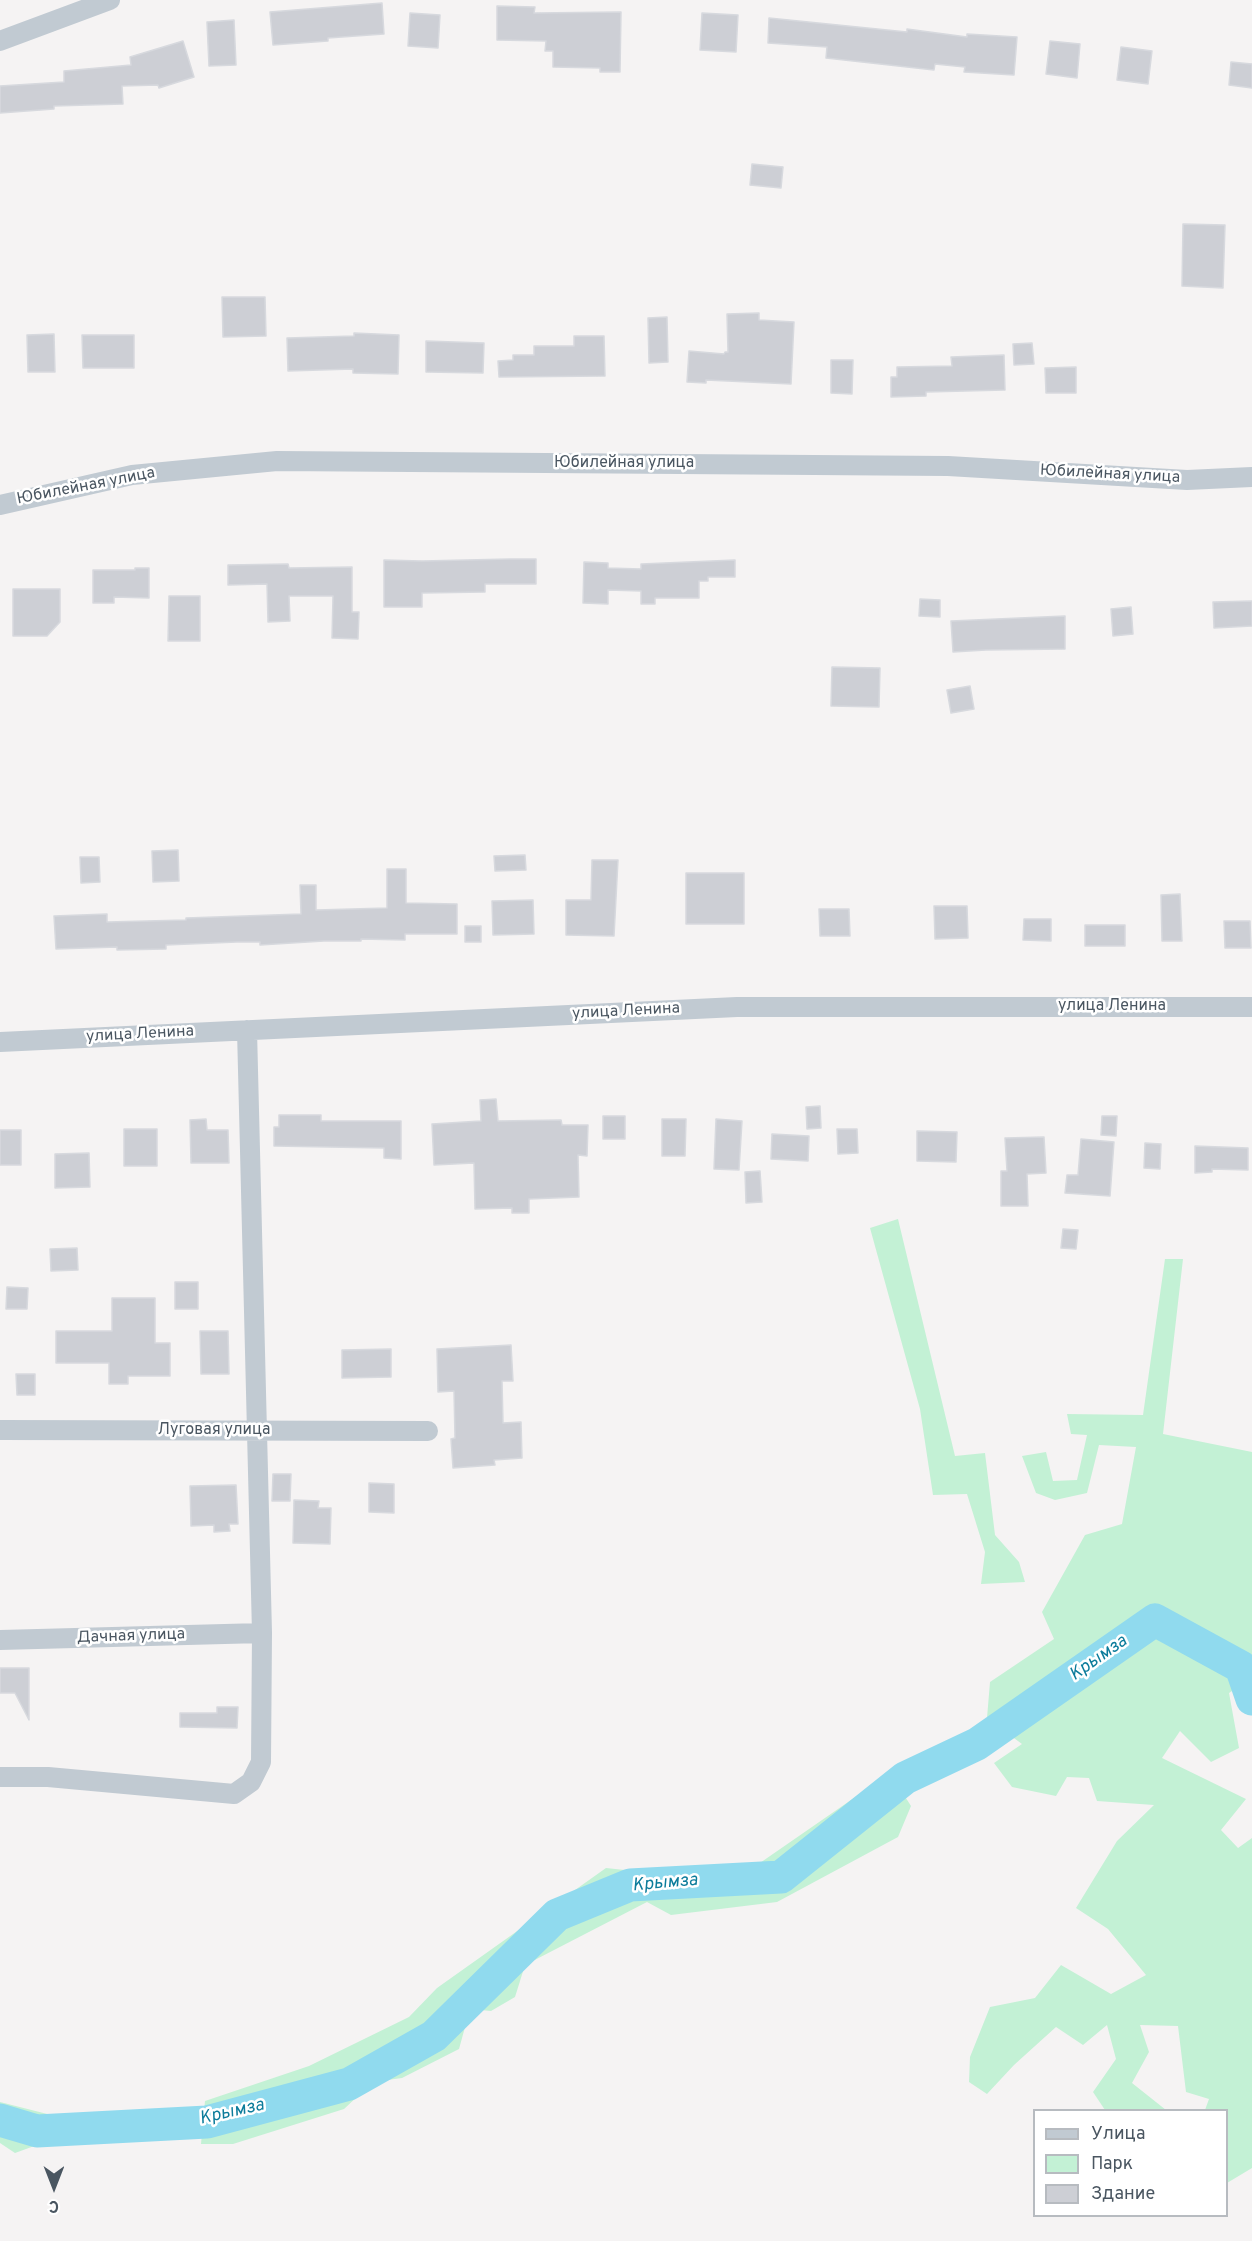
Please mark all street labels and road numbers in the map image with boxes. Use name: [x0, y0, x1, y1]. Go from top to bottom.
street label: Юбилейная улица: [554, 454, 694, 474]
street label: Юбилейная улица: [1039, 462, 1181, 488]
street label: Юбилейная улица: [15, 464, 157, 510]
street label: улица Ленина: [1058, 997, 1166, 1017]
street label: улица Ленина: [572, 1000, 680, 1024]
street label: улица Ленина: [86, 1023, 194, 1047]
street label: Луговая улица: [157, 1421, 271, 1441]
street label: Дачная улица: [77, 1626, 185, 1648]

